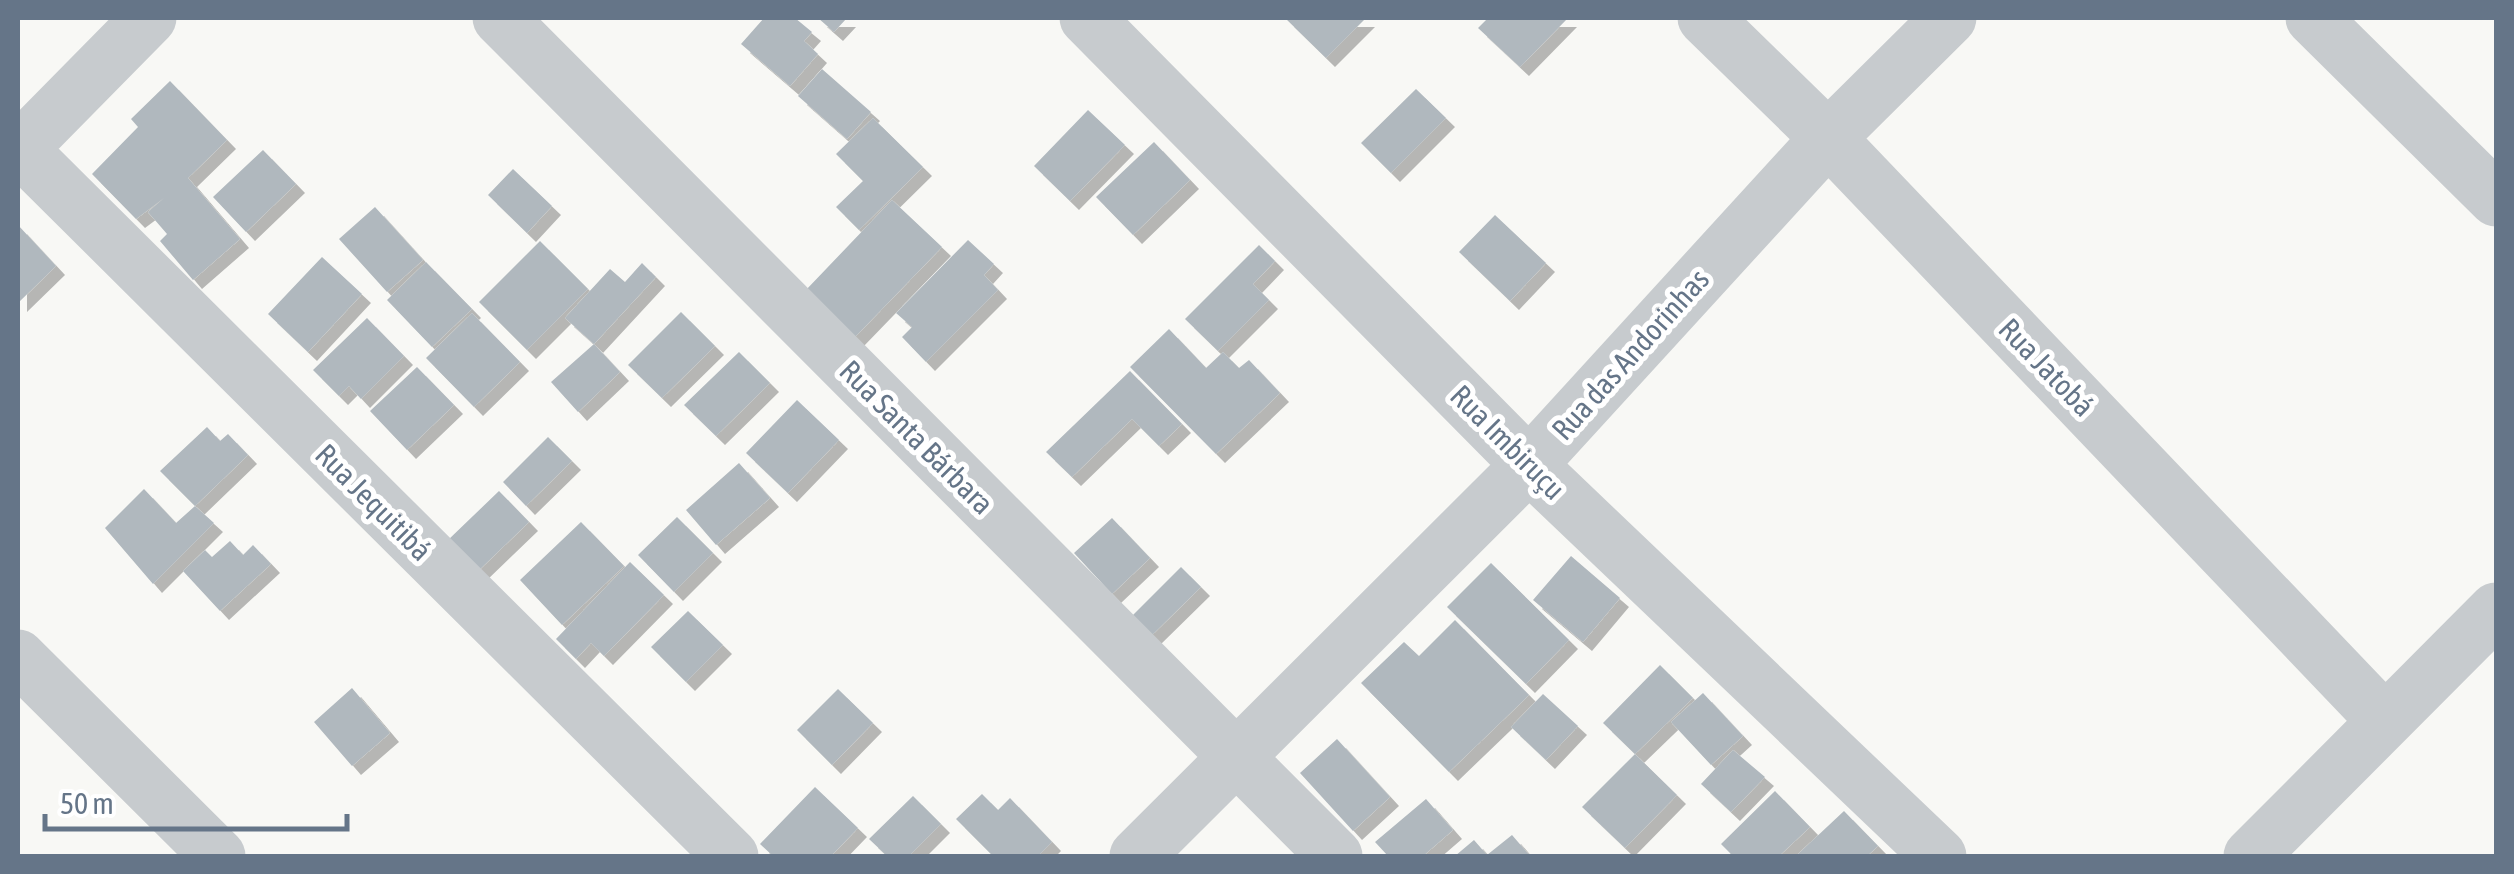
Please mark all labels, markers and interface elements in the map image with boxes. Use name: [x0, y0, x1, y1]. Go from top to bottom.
street label: Rua das Andorinhas: [1545, 262, 1715, 446]
street label: Rua Jatobá: [1992, 311, 2102, 423]
street label: Rua Santa Bárbara: [833, 353, 1001, 521]
street label: Rua Imbiruçu: [1444, 378, 1572, 506]
street label: Rua Jequitibá: [309, 437, 439, 567]
scale bar: [45, 769, 348, 831]
text: 50 m: [60, 786, 114, 820]

